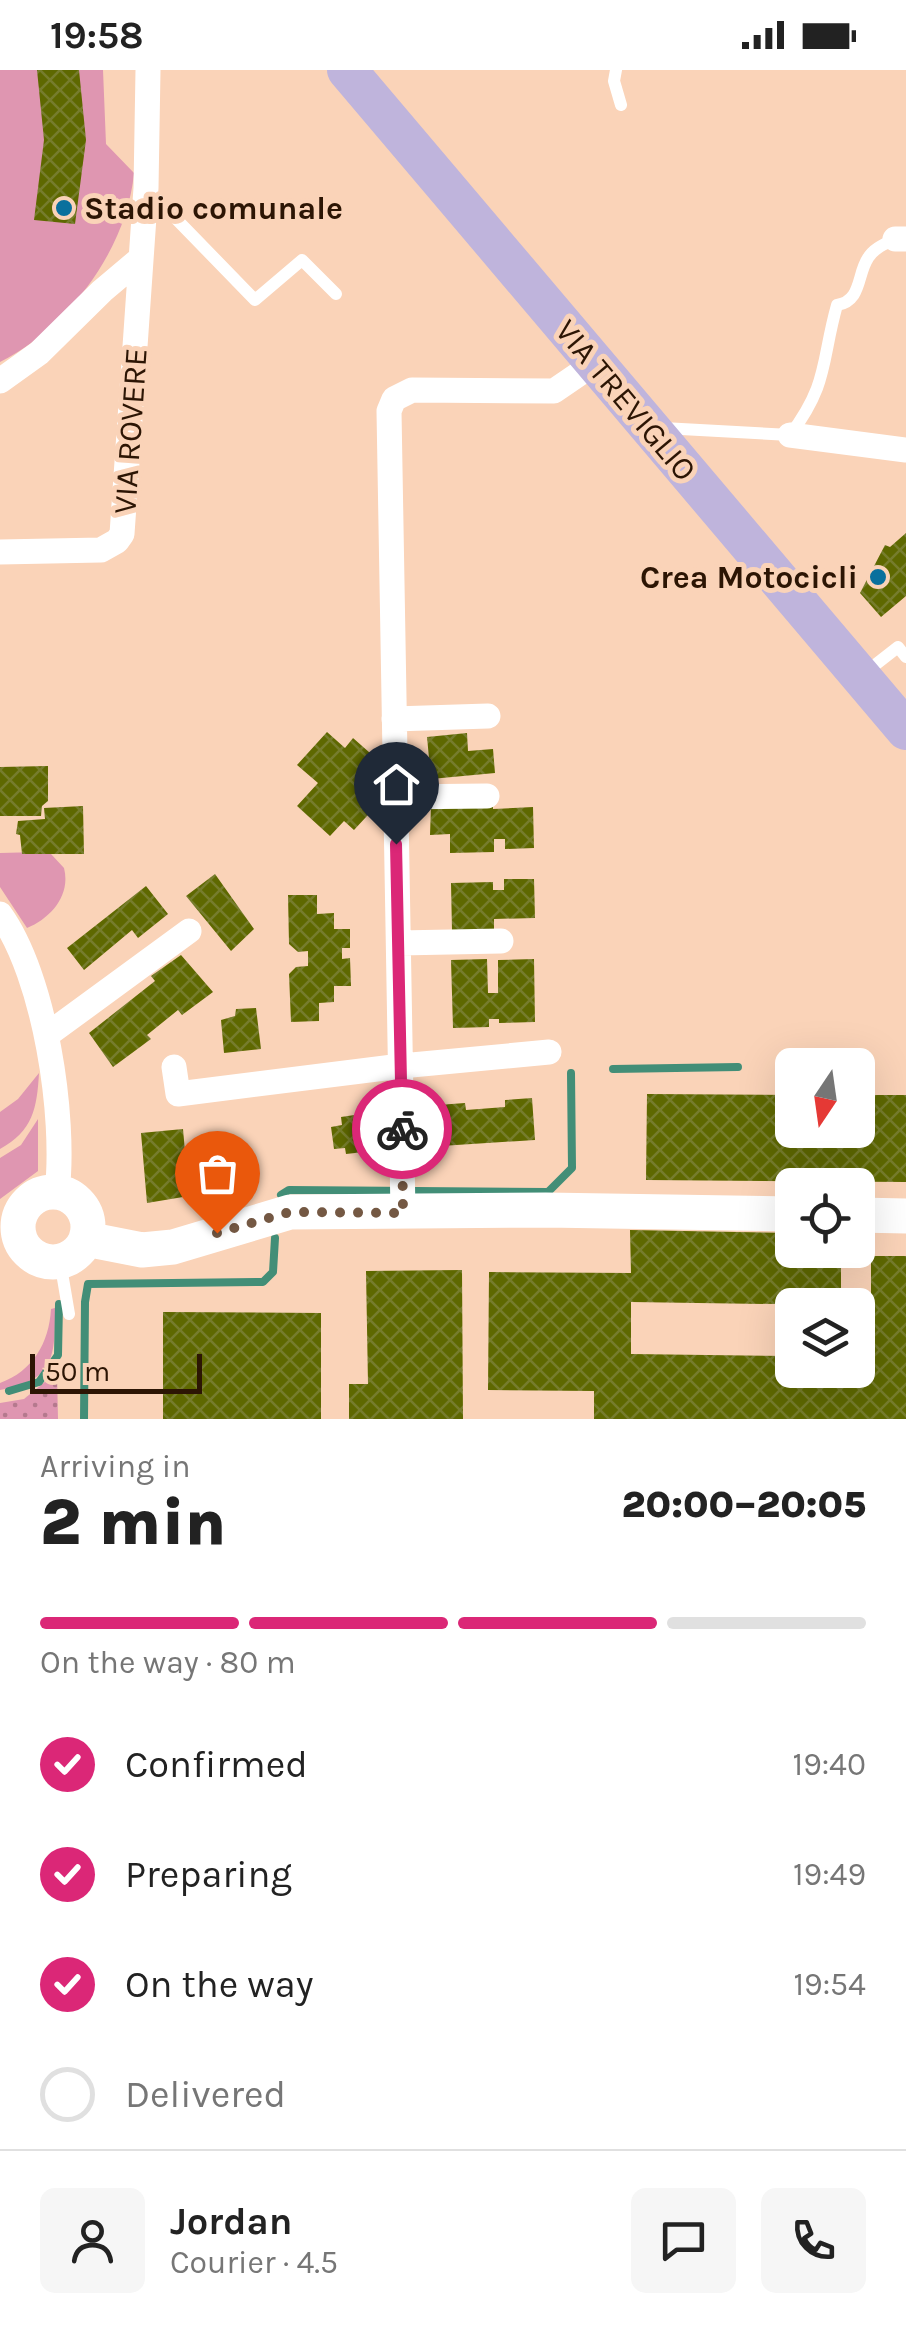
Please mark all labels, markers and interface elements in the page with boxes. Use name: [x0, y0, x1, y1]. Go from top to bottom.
text: 19:58: [50, 13, 144, 58]
place label: Stadio comunale: [84, 190, 343, 227]
marker: Stadio comunale: [53, 197, 75, 219]
street label: VIA TREVIGLIO: [548, 312, 704, 488]
street label: VIA ROVERE: [106, 347, 155, 515]
place label: Crea Motocicli: [640, 559, 858, 596]
marker: Crea Motocicli: [867, 566, 889, 588]
pin: [354, 742, 439, 845]
icon: home: [369, 757, 424, 812]
north arrow: [775, 1048, 875, 1148]
map controls: [775, 1048, 875, 1388]
courier: [352, 1079, 452, 1179]
icon: bike: [375, 1102, 430, 1157]
pin: [175, 1131, 260, 1234]
icon: bag: [190, 1146, 245, 1201]
button: locate: [775, 1168, 875, 1268]
button: layers: [775, 1288, 875, 1388]
scale bar: [30, 1349, 202, 1394]
text: 50 m: [45, 1355, 110, 1388]
text: Arriving in: [40, 1448, 191, 1485]
text: 20:00–20:05: [622, 1482, 866, 1527]
text: 2 min: [40, 1484, 226, 1560]
text: On the way · 80 m: [40, 1644, 296, 1681]
icon: check: [40, 1737, 95, 1792]
text: Confirmed: [125, 1742, 308, 1787]
text: 19:40: [793, 1746, 866, 1783]
icon: check: [40, 1847, 95, 1902]
text: Preparing: [125, 1852, 292, 1897]
text: 19:49: [793, 1856, 866, 1893]
icon: check: [40, 1957, 95, 2012]
text: On the way: [125, 1962, 313, 2007]
text: 19:54: [794, 1966, 866, 2003]
text: Delivered: [125, 2072, 286, 2117]
button: person: [40, 2188, 145, 2293]
button: chat: [631, 2188, 736, 2293]
button: phone: [761, 2188, 866, 2293]
text: Jordan: [170, 2199, 293, 2244]
text: Courier · 4.5: [170, 2244, 338, 2281]

